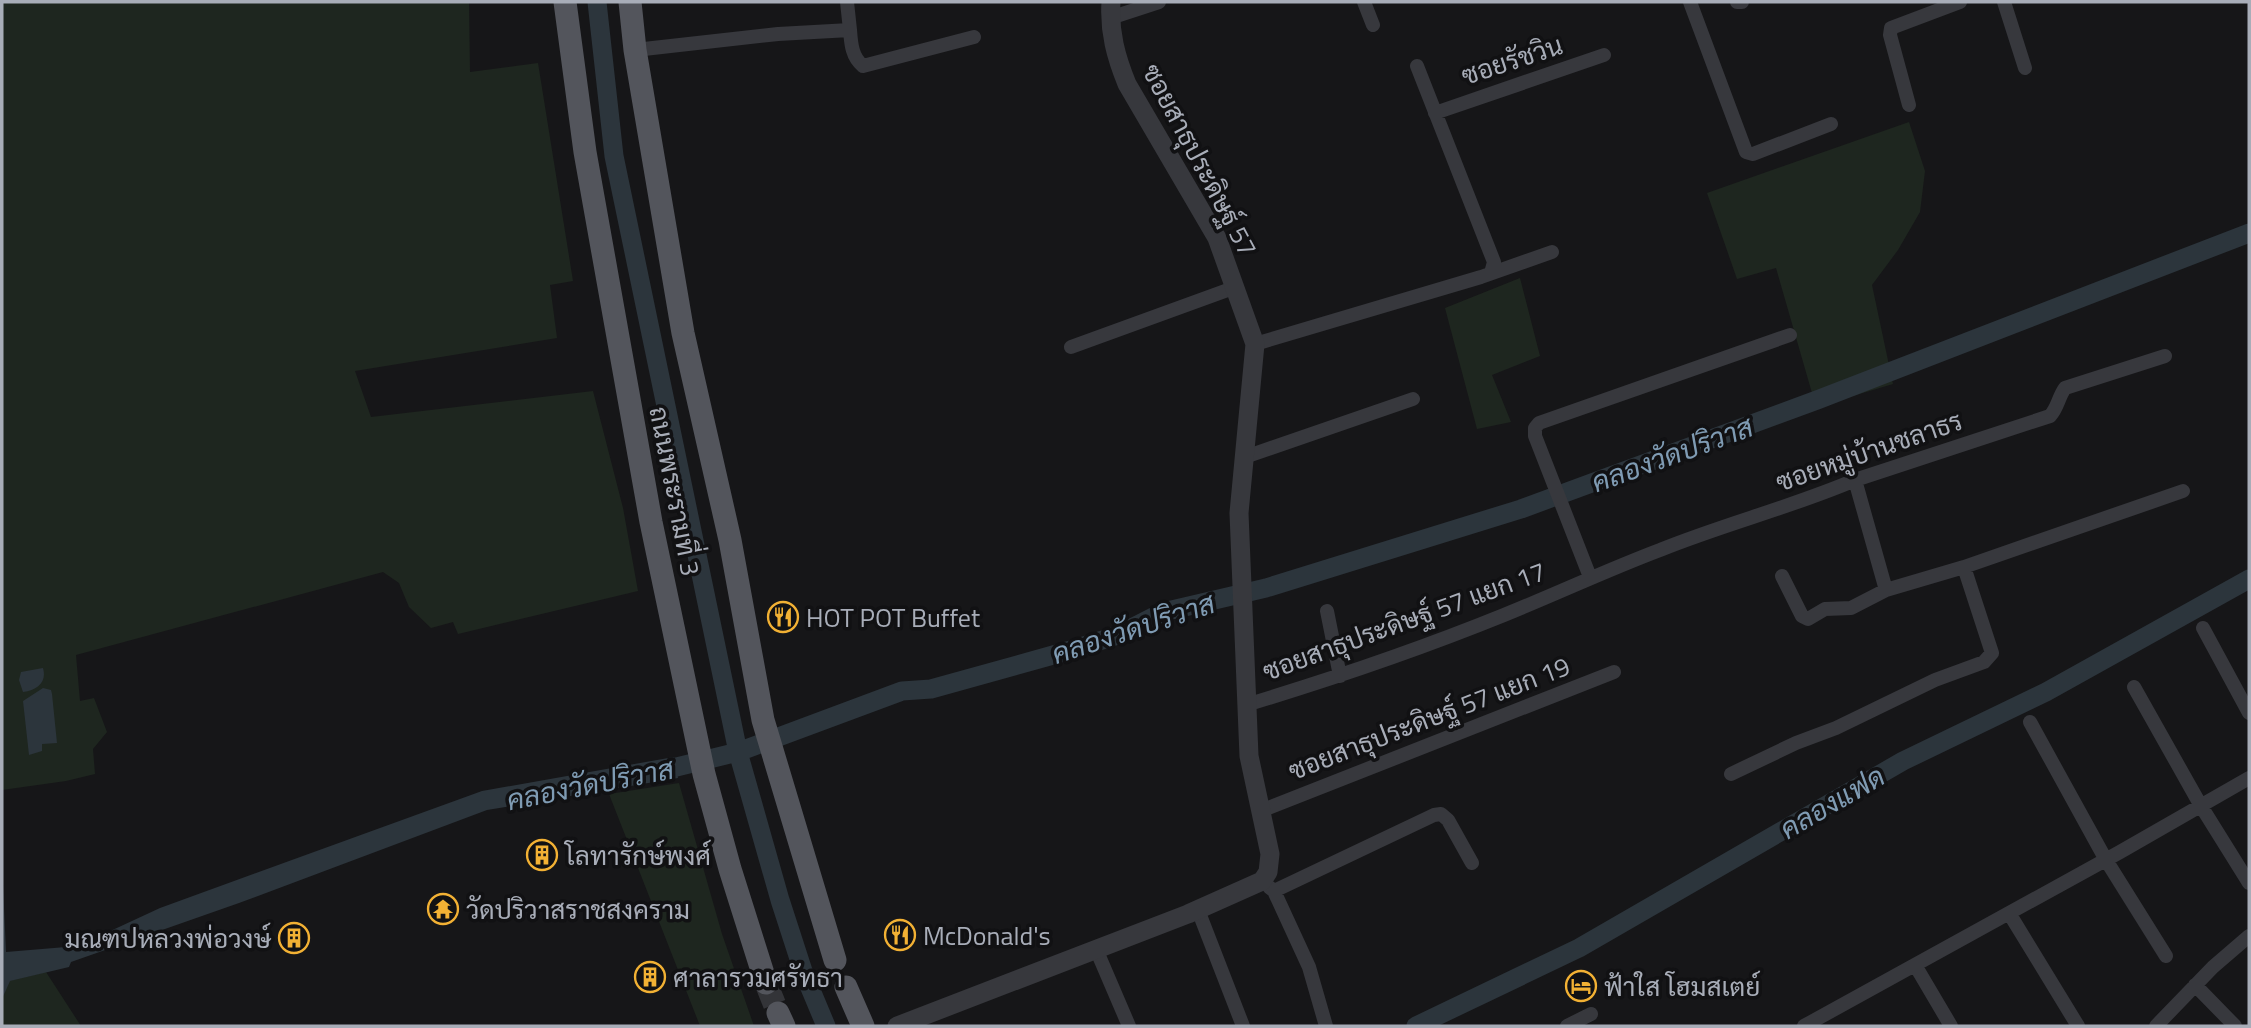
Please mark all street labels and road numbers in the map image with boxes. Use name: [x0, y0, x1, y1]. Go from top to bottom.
street label: ซอยรัชวิน: [1456, 25, 1568, 95]
street label: ซอยสาธุประดิษฐ์ 57: [1133, 57, 1267, 263]
street label: ซอยหมู่บ้านชลาธร: [1771, 401, 1967, 501]
street label: ถนนพระรามที่ 3: [639, 403, 713, 579]
street label: ซอยสาธุประดิษฐ์ 57 แยก 17: [1257, 552, 1551, 690]
street label: ซอยสาธุประดิษฐ์ 57 แยก 19: [1283, 646, 1575, 790]

